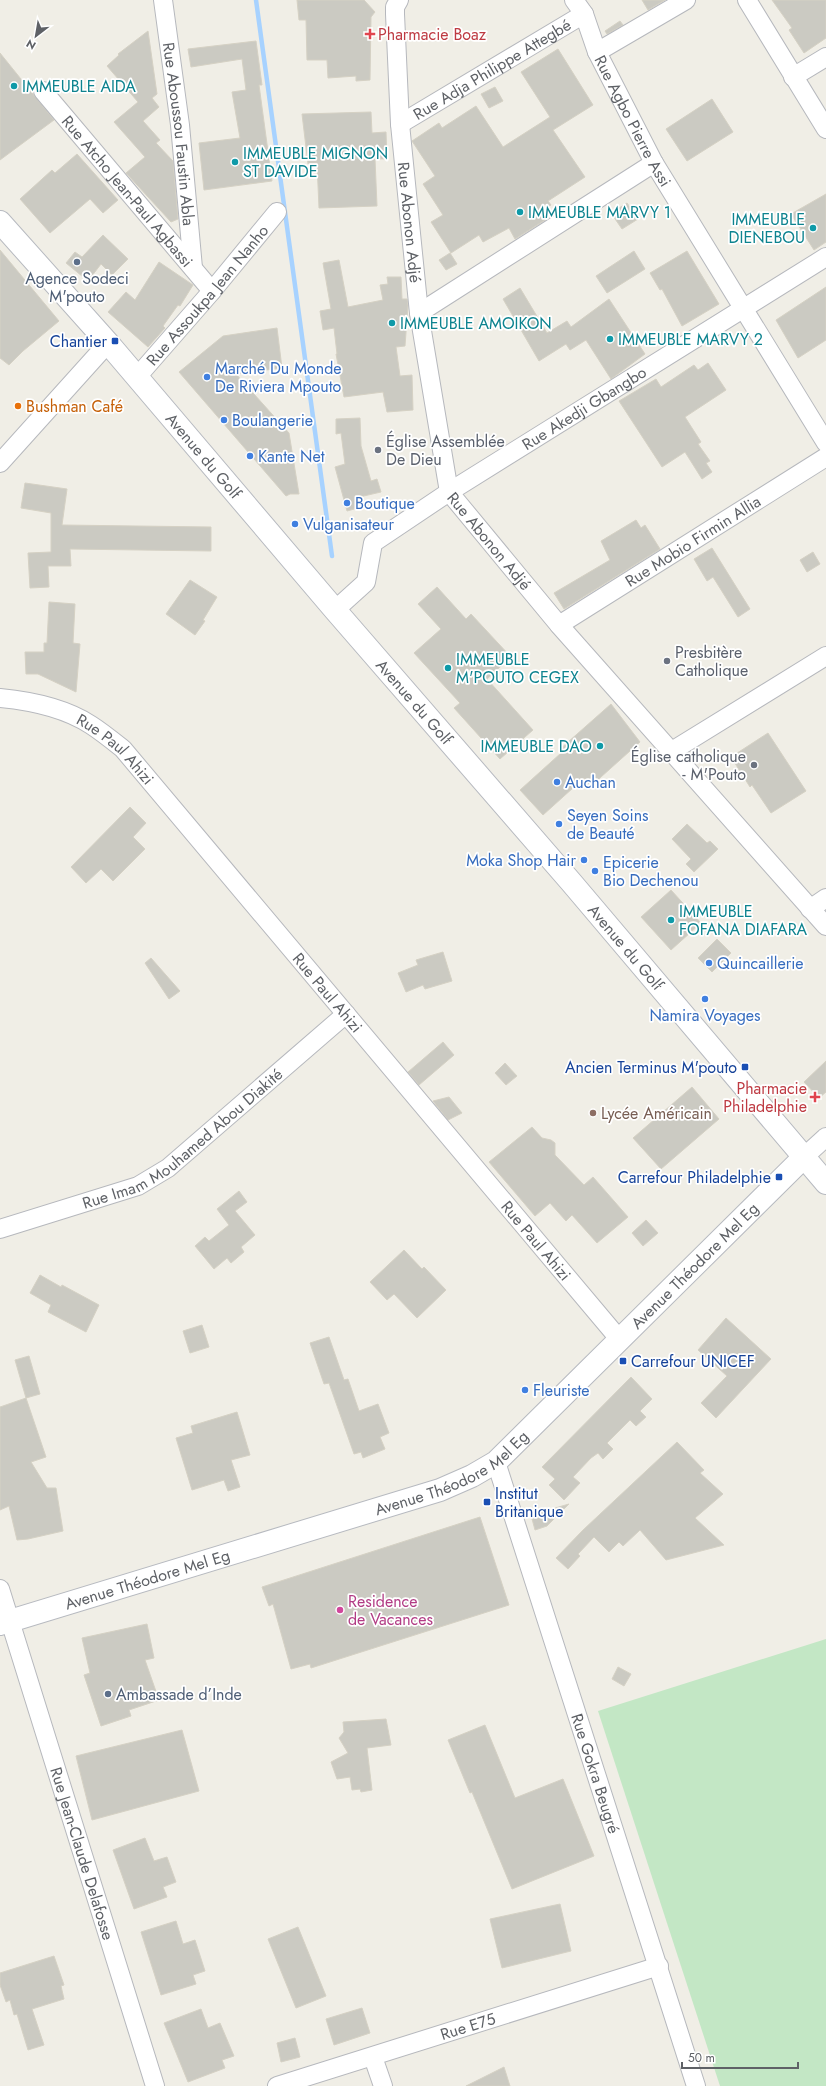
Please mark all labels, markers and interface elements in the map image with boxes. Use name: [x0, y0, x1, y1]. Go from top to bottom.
street label: Rue Adja Philippe Attegbé: [409, 13, 575, 125]
north arrow: [16, 16, 56, 56]
place label: Pharmacie Boaz: [378, 23, 487, 46]
marker: Pharmacie Boaz: [365, 29, 375, 39]
text: N: [23, 35, 39, 54]
street label: Rue Aboussou Faustin Abla: [157, 41, 201, 227]
street label: Rue Agbo Pierre Assi: [589, 51, 677, 191]
place label: IMMEUBLE AIDA: [22, 75, 136, 98]
marker: IMMEUBLE AIDA: [9, 81, 19, 91]
street label: Rue Atcho Jean-Paul Agbassi: [57, 110, 198, 272]
place label: IMMEUBLE MIGNON ST DAVIDE: [243, 142, 388, 183]
marker: IMMEUBLE MIGNON ST DAVIDE: [230, 157, 240, 167]
street label: Rue Abonon Adjé: [392, 161, 427, 284]
place label: IMMEUBLE MARVY 1: [528, 201, 671, 224]
marker: IMMEUBLE MARVY 1: [515, 207, 525, 217]
place label: IMMEUBLE DIENEBOU: [729, 208, 805, 249]
street label: Rue Assoukpa Jean Nanho: [141, 219, 274, 370]
marker: IMMEUBLE DIENEBOU: [808, 223, 818, 233]
marker: Agence Sodeci M'pouto: [72, 257, 82, 267]
place label: Agence Sodeci M'pouto: [25, 267, 129, 308]
place label: IMMEUBLE AMOIKON: [400, 312, 552, 335]
marker: IMMEUBLE AMOIKON: [387, 318, 397, 328]
place label: IMMEUBLE MARVY 2: [618, 328, 763, 351]
place label: Chantier: [50, 330, 108, 353]
marker: IMMEUBLE MARVY 2: [605, 334, 615, 344]
marker: Chantier: [110, 336, 120, 346]
place label: Marché Du Monde De Riviera Mpouto: [215, 357, 342, 398]
street label: Rue Akedji Gbangbo: [517, 360, 651, 455]
marker: Marché Du Monde De Riviera Mpouto: [202, 372, 212, 382]
place label: Bushman Café: [26, 395, 123, 418]
marker: Bushman Café: [13, 401, 23, 411]
street label: Avenue du Golf: [160, 408, 247, 504]
place label: Boulangerie: [232, 409, 313, 432]
marker: Boulangerie: [219, 415, 229, 425]
place label: Église Assemblée De Dieu: [386, 430, 505, 471]
place label: Kante Net: [258, 445, 325, 468]
marker: Église Assemblée De Dieu: [373, 445, 383, 455]
marker: Kante Net: [245, 451, 255, 461]
street label: Rue Abonon Adjé: [442, 487, 537, 595]
street label: Rue Mobio Firmin Allia: [620, 489, 765, 592]
place label: Boutique: [355, 492, 415, 515]
marker: Boutique: [342, 498, 352, 508]
place label: Vulganisateur: [303, 513, 395, 536]
marker: Vulganisateur: [290, 519, 300, 529]
place label: Presbitère Catholique: [675, 641, 748, 682]
place label: IMMEUBLE M'POUTO CEGEX: [456, 648, 579, 689]
street label: Avenue du Golf: [371, 654, 458, 750]
marker: Presbitère Catholique: [662, 656, 672, 666]
marker: IMMEUBLE M'POUTO CEGEX: [443, 663, 453, 673]
street label: Rue Paul Ahizi: [73, 707, 160, 789]
place label: IMMEUBLE DAO: [480, 735, 592, 758]
marker: IMMEUBLE DAO: [595, 741, 605, 751]
place label: Église catholique - M'Pouto: [631, 745, 746, 786]
marker: Église catholique - M'Pouto: [749, 760, 759, 770]
place label: Auchan: [565, 771, 616, 794]
marker: Auchan: [552, 777, 562, 787]
place label: Seyen Soins de Beauté: [567, 804, 649, 845]
marker: Seyen Soins de Beauté: [554, 819, 564, 829]
place label: Moka Shop Hair: [466, 849, 577, 872]
place label: Epicerie Bio Dechenou: [603, 851, 699, 892]
marker: Moka Shop Hair: [579, 855, 589, 865]
marker: Epicerie Bio Dechenou: [590, 866, 600, 876]
street label: Avenue du Golf: [583, 899, 670, 995]
place label: IMMEUBLE FOFANA DIAFARA: [679, 900, 808, 941]
marker: IMMEUBLE FOFANA DIAFARA: [666, 915, 676, 925]
street label: Rue Paul Ahizi: [287, 948, 368, 1037]
place label: Quincaillerie: [717, 952, 804, 975]
marker: Quincaillerie: [704, 958, 714, 968]
marker: Namira Voyages: [700, 994, 710, 1004]
place label: Namira Voyages: [649, 1004, 761, 1027]
place label: Ancien Terminus M'pouto: [565, 1056, 737, 1079]
marker: Ancien Terminus M'pouto: [740, 1062, 750, 1072]
street label: Rue Imam Mouhamed Abou Diakité: [79, 1063, 287, 1214]
place label: Pharmacie Philadelphie: [723, 1077, 807, 1118]
marker: Pharmacie Philadelphie: [810, 1092, 820, 1102]
place label: Lycée Américain: [601, 1102, 712, 1125]
marker: Lycée Américain: [588, 1108, 598, 1118]
place label: Carrefour Philadelphie: [618, 1166, 771, 1189]
marker: Carrefour Philadelphie: [774, 1172, 784, 1182]
street label: Rue Paul Ahizi: [496, 1196, 577, 1285]
street label: Avenue Théodore Mel Eg: [625, 1197, 763, 1334]
place label: Carrefour UNICEF: [631, 1350, 755, 1373]
marker: Carrefour UNICEF: [618, 1356, 628, 1366]
place label: Fleuriste: [533, 1379, 590, 1402]
marker: Fleuriste: [520, 1385, 530, 1395]
street label: Avenue Théodore Mel Eg: [372, 1425, 533, 1521]
place label: Institut Britanique: [495, 1482, 563, 1523]
marker: Institut Britanique: [482, 1497, 492, 1507]
street label: Avenue Théodore Mel Eg: [62, 1543, 233, 1615]
place label: Residence de Vacances: [348, 1590, 433, 1631]
marker: Residence de Vacances: [335, 1605, 345, 1615]
place label: Ambassade d’Inde: [116, 1683, 242, 1706]
marker: Ambassade d’Inde: [103, 1689, 113, 1699]
street label: Rue Gokra Beugré: [566, 1710, 626, 1836]
street label: Rue Jean-Claude Delafosse: [45, 1764, 120, 1943]
street label: Rue E75: [437, 2007, 498, 2046]
scale bar: [682, 2044, 798, 2070]
text: 50 m: [688, 2049, 715, 2067]

